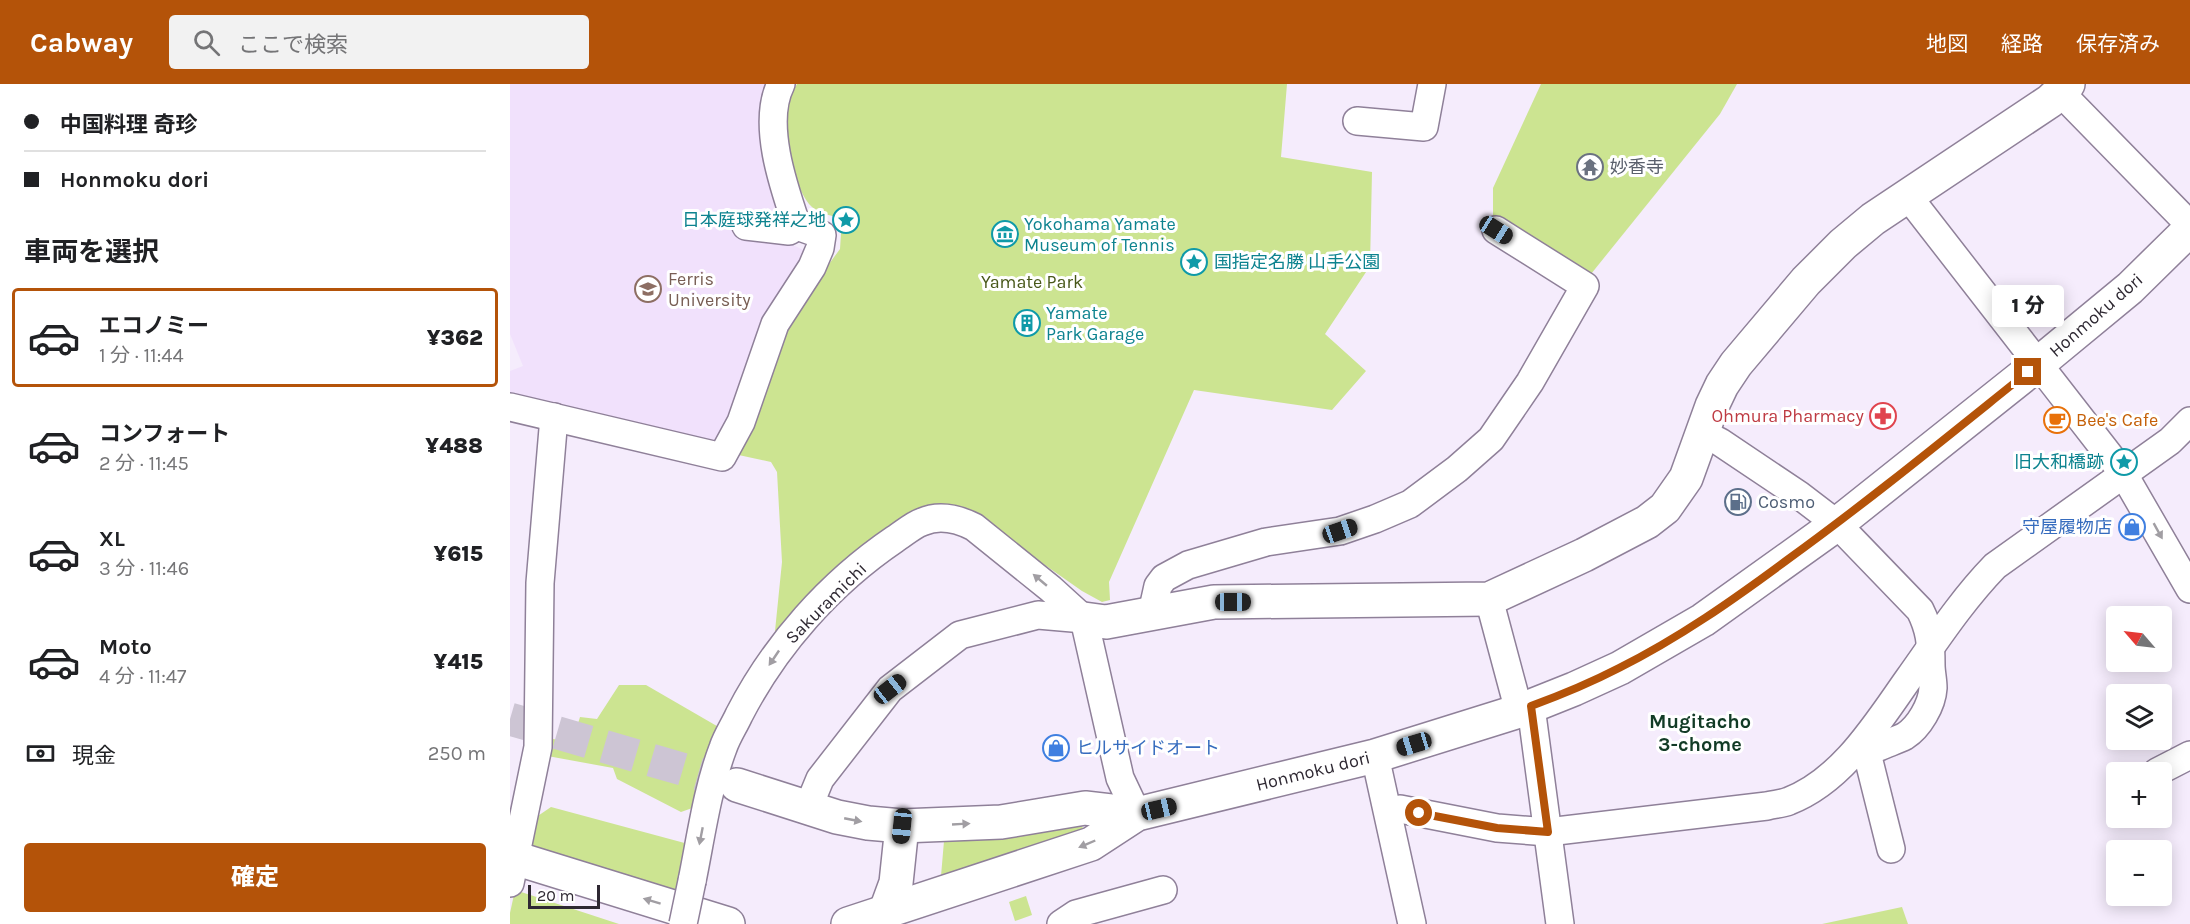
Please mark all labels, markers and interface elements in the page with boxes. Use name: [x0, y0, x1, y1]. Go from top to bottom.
search box: [169, 15, 589, 69]
text: Cabway: [30, 26, 133, 59]
icon: search: [190, 26, 223, 59]
text: ここで検索: [238, 32, 348, 58]
text: 地図: [1926, 32, 1968, 56]
text: 経路: [2001, 32, 2043, 56]
text: 保存済み: [2076, 32, 2160, 56]
text: 中国料理 奇珍: [60, 112, 198, 138]
temple icon: 妙香寺: [1575, 152, 1605, 182]
place label: 妙香寺: [1610, 156, 1664, 178]
text: Honmoku dori: [60, 167, 209, 193]
place icon: 日本庭球発祥之地: [831, 205, 861, 235]
place label: 日本庭球発祥之地: [682, 209, 826, 231]
place label: Yokohama Yamate Museum of Tennis: [1024, 213, 1176, 256]
car: [1476, 213, 1516, 247]
museum icon: Yokohama Yamate Museum of Tennis: [990, 219, 1020, 249]
text: 車両を選択: [24, 236, 159, 268]
place icon: 国指定名勝 山手公園: [1179, 247, 1209, 277]
place label: 国指定名勝 山手公園: [1214, 251, 1380, 273]
place label: Ferris University: [668, 268, 751, 311]
street label: Honmoku dori: [2045, 268, 2147, 362]
park label: Yamate Park: [981, 271, 1083, 293]
school or university icon: Ferris University: [633, 274, 663, 304]
callout: 1 分: [1992, 285, 2064, 327]
text: 1 分: [2011, 294, 2045, 317]
place label: Yamate Park Garage: [1046, 302, 1144, 345]
building icon: Yamate Park Garage: [1012, 308, 1042, 338]
icon: car: [27, 311, 81, 365]
text: エコノミー: [99, 313, 209, 339]
text: ¥362: [427, 325, 483, 351]
text: 1 分 · 11:44: [99, 344, 184, 367]
route end: [2014, 358, 2041, 385]
pharmacy icon: Ohmura Pharmacy: [1868, 401, 1898, 431]
place label: Ohmura Pharmacy: [1711, 405, 1865, 427]
cafe icon: Bee's Cafe: [2042, 405, 2072, 435]
place label: Bee's Cafe: [2076, 409, 2158, 431]
icon: car: [27, 419, 81, 473]
text: コンフォート: [99, 421, 230, 447]
text: ¥488: [425, 433, 483, 459]
place icon: 旧大和橋跡: [2109, 447, 2139, 477]
place label: 旧大和橋跡: [2014, 451, 2104, 473]
text: 2 分 · 11:45: [99, 452, 189, 475]
fuel station icon: Cosmo: [1723, 487, 1753, 517]
place label: Cosmo: [1758, 491, 1815, 513]
shop icon: 守屋履物店: [2117, 512, 2147, 542]
place label: 守屋履物店: [2022, 516, 2112, 538]
car: [1320, 517, 1360, 545]
one-way arrow: [2152, 523, 2163, 539]
text: XL: [99, 526, 125, 552]
icon: car: [27, 527, 81, 581]
text: ¥615: [433, 541, 483, 567]
text: 3 分 · 11:46: [99, 557, 189, 580]
street label: Sakuramichi: [781, 558, 871, 648]
one-way arrow: [1033, 575, 1048, 587]
car: [1215, 593, 1251, 611]
north arrow: [2106, 606, 2172, 672]
map controls: [2106, 606, 2172, 906]
text: Moto: [99, 634, 152, 660]
icon: car: [27, 635, 81, 689]
text: ¥415: [434, 649, 483, 675]
one-way arrow: [769, 650, 780, 666]
text: 4 分 · 11:47: [99, 665, 186, 688]
car: [870, 671, 910, 707]
button: layers: [2106, 684, 2172, 750]
district label: Mugitacho 3-chome: [1649, 710, 1751, 756]
car: [1394, 730, 1434, 758]
shop icon: ヒルサイドオート: [1041, 733, 1071, 763]
icon: cash: [24, 737, 57, 770]
place label: ヒルサイドオート: [1076, 737, 1220, 759]
text: 250 m: [428, 742, 486, 765]
text: 現金: [72, 743, 116, 769]
street label: Honmoku dori: [1254, 746, 1372, 796]
button: +: [2106, 762, 2172, 828]
car: [1139, 796, 1179, 822]
route start: [1405, 799, 1432, 826]
car: [891, 807, 913, 845]
one-way arrow: [844, 816, 863, 825]
one-way arrow: [951, 820, 970, 829]
one-way arrow: [696, 827, 705, 846]
one-way arrow: [1077, 839, 1095, 849]
button: −: [2106, 840, 2172, 906]
button: 確定: [24, 843, 486, 912]
scale bar: [528, 882, 600, 910]
text: 20 m: [537, 886, 575, 905]
one-way arrow: [643, 896, 661, 906]

